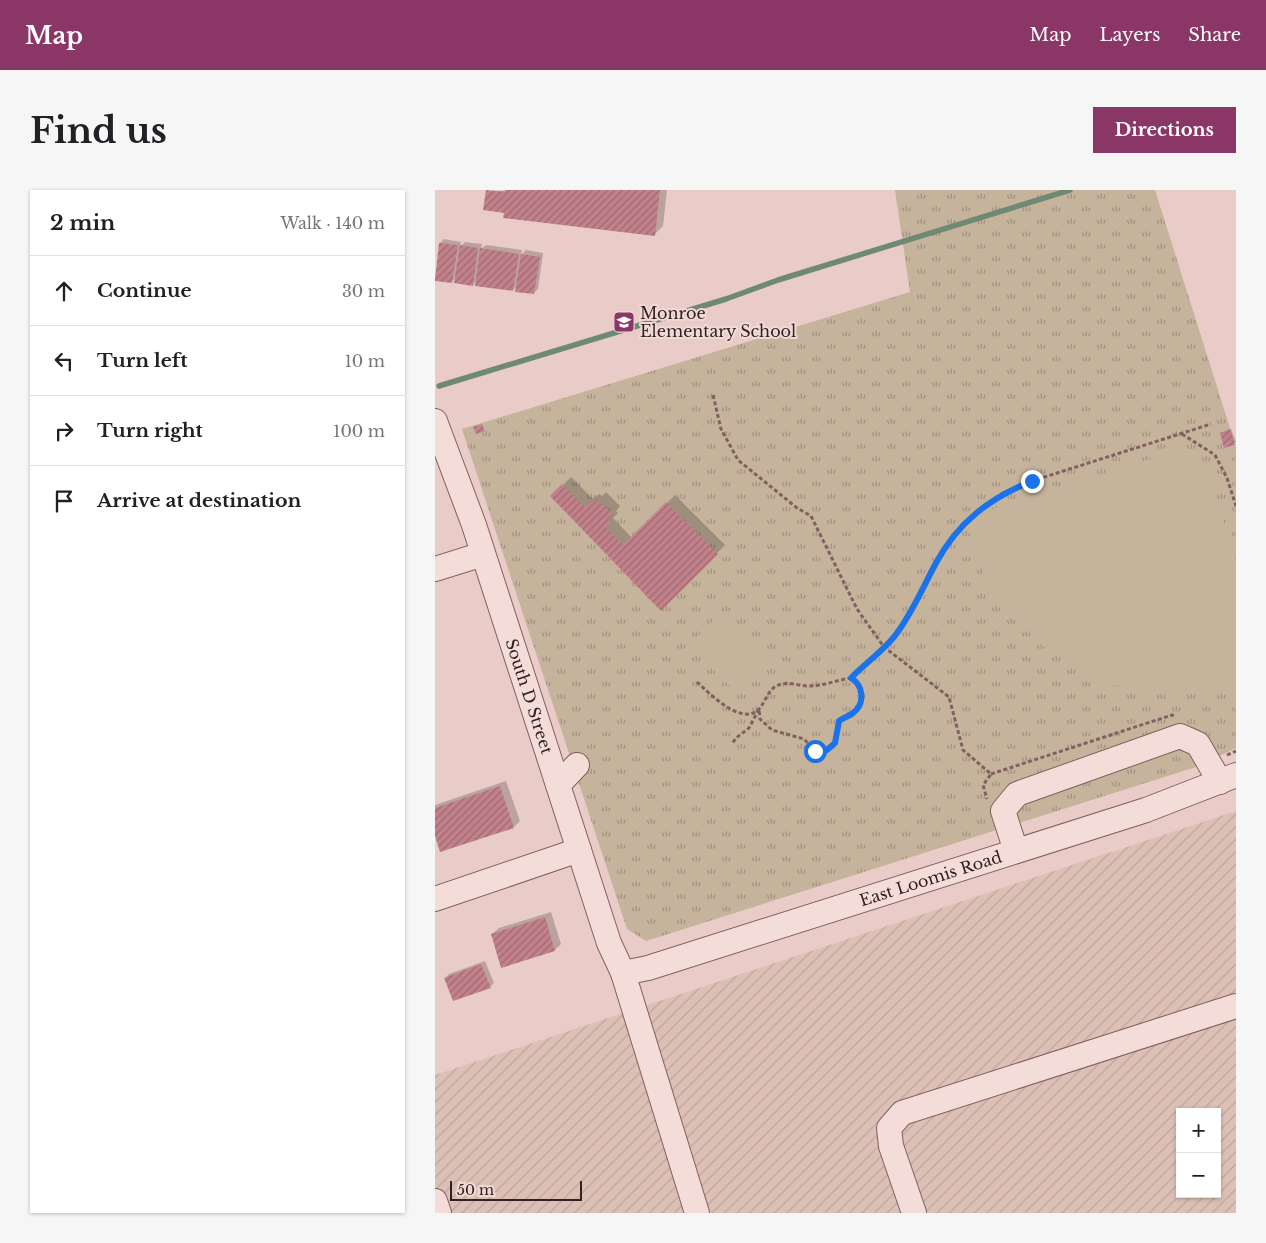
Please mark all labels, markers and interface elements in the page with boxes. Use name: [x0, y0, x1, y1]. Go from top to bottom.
text: Map: [25, 21, 83, 50]
text: Map: [1030, 24, 1071, 46]
text: Layers: [1099, 24, 1160, 46]
text: Share: [1188, 24, 1241, 46]
button: Directions: [1093, 107, 1236, 153]
text: Find us: [30, 109, 167, 152]
text: 2 min: [50, 210, 115, 236]
text: Walk · 140 m: [280, 213, 385, 233]
icon: ahead: [50, 277, 78, 305]
text: Continue: [97, 279, 192, 302]
text: 30 m: [342, 281, 385, 301]
place label: Monroe Elementary School: [640, 303, 796, 341]
school or university icon: Monroe Elementary School: [612, 310, 636, 334]
icon: left: [50, 347, 78, 375]
text: Turn left: [97, 349, 188, 372]
text: 10 m: [345, 351, 385, 371]
icon: right: [50, 417, 78, 445]
text: Turn right: [97, 419, 203, 442]
text: 100 m: [333, 421, 385, 441]
route end: [1021, 470, 1044, 493]
icon: arrive: [50, 487, 78, 515]
text: Arrive at destination: [97, 489, 301, 512]
street label: South D Street: [501, 636, 557, 756]
route start: [804, 740, 827, 763]
street label: East Loomis Road: [857, 846, 1004, 910]
map controls: [1176, 1108, 1221, 1198]
button: +: [1176, 1108, 1221, 1153]
button: −: [1176, 1153, 1221, 1198]
scale bar: [450, 1178, 583, 1201]
text: 50 m: [457, 1181, 494, 1199]

